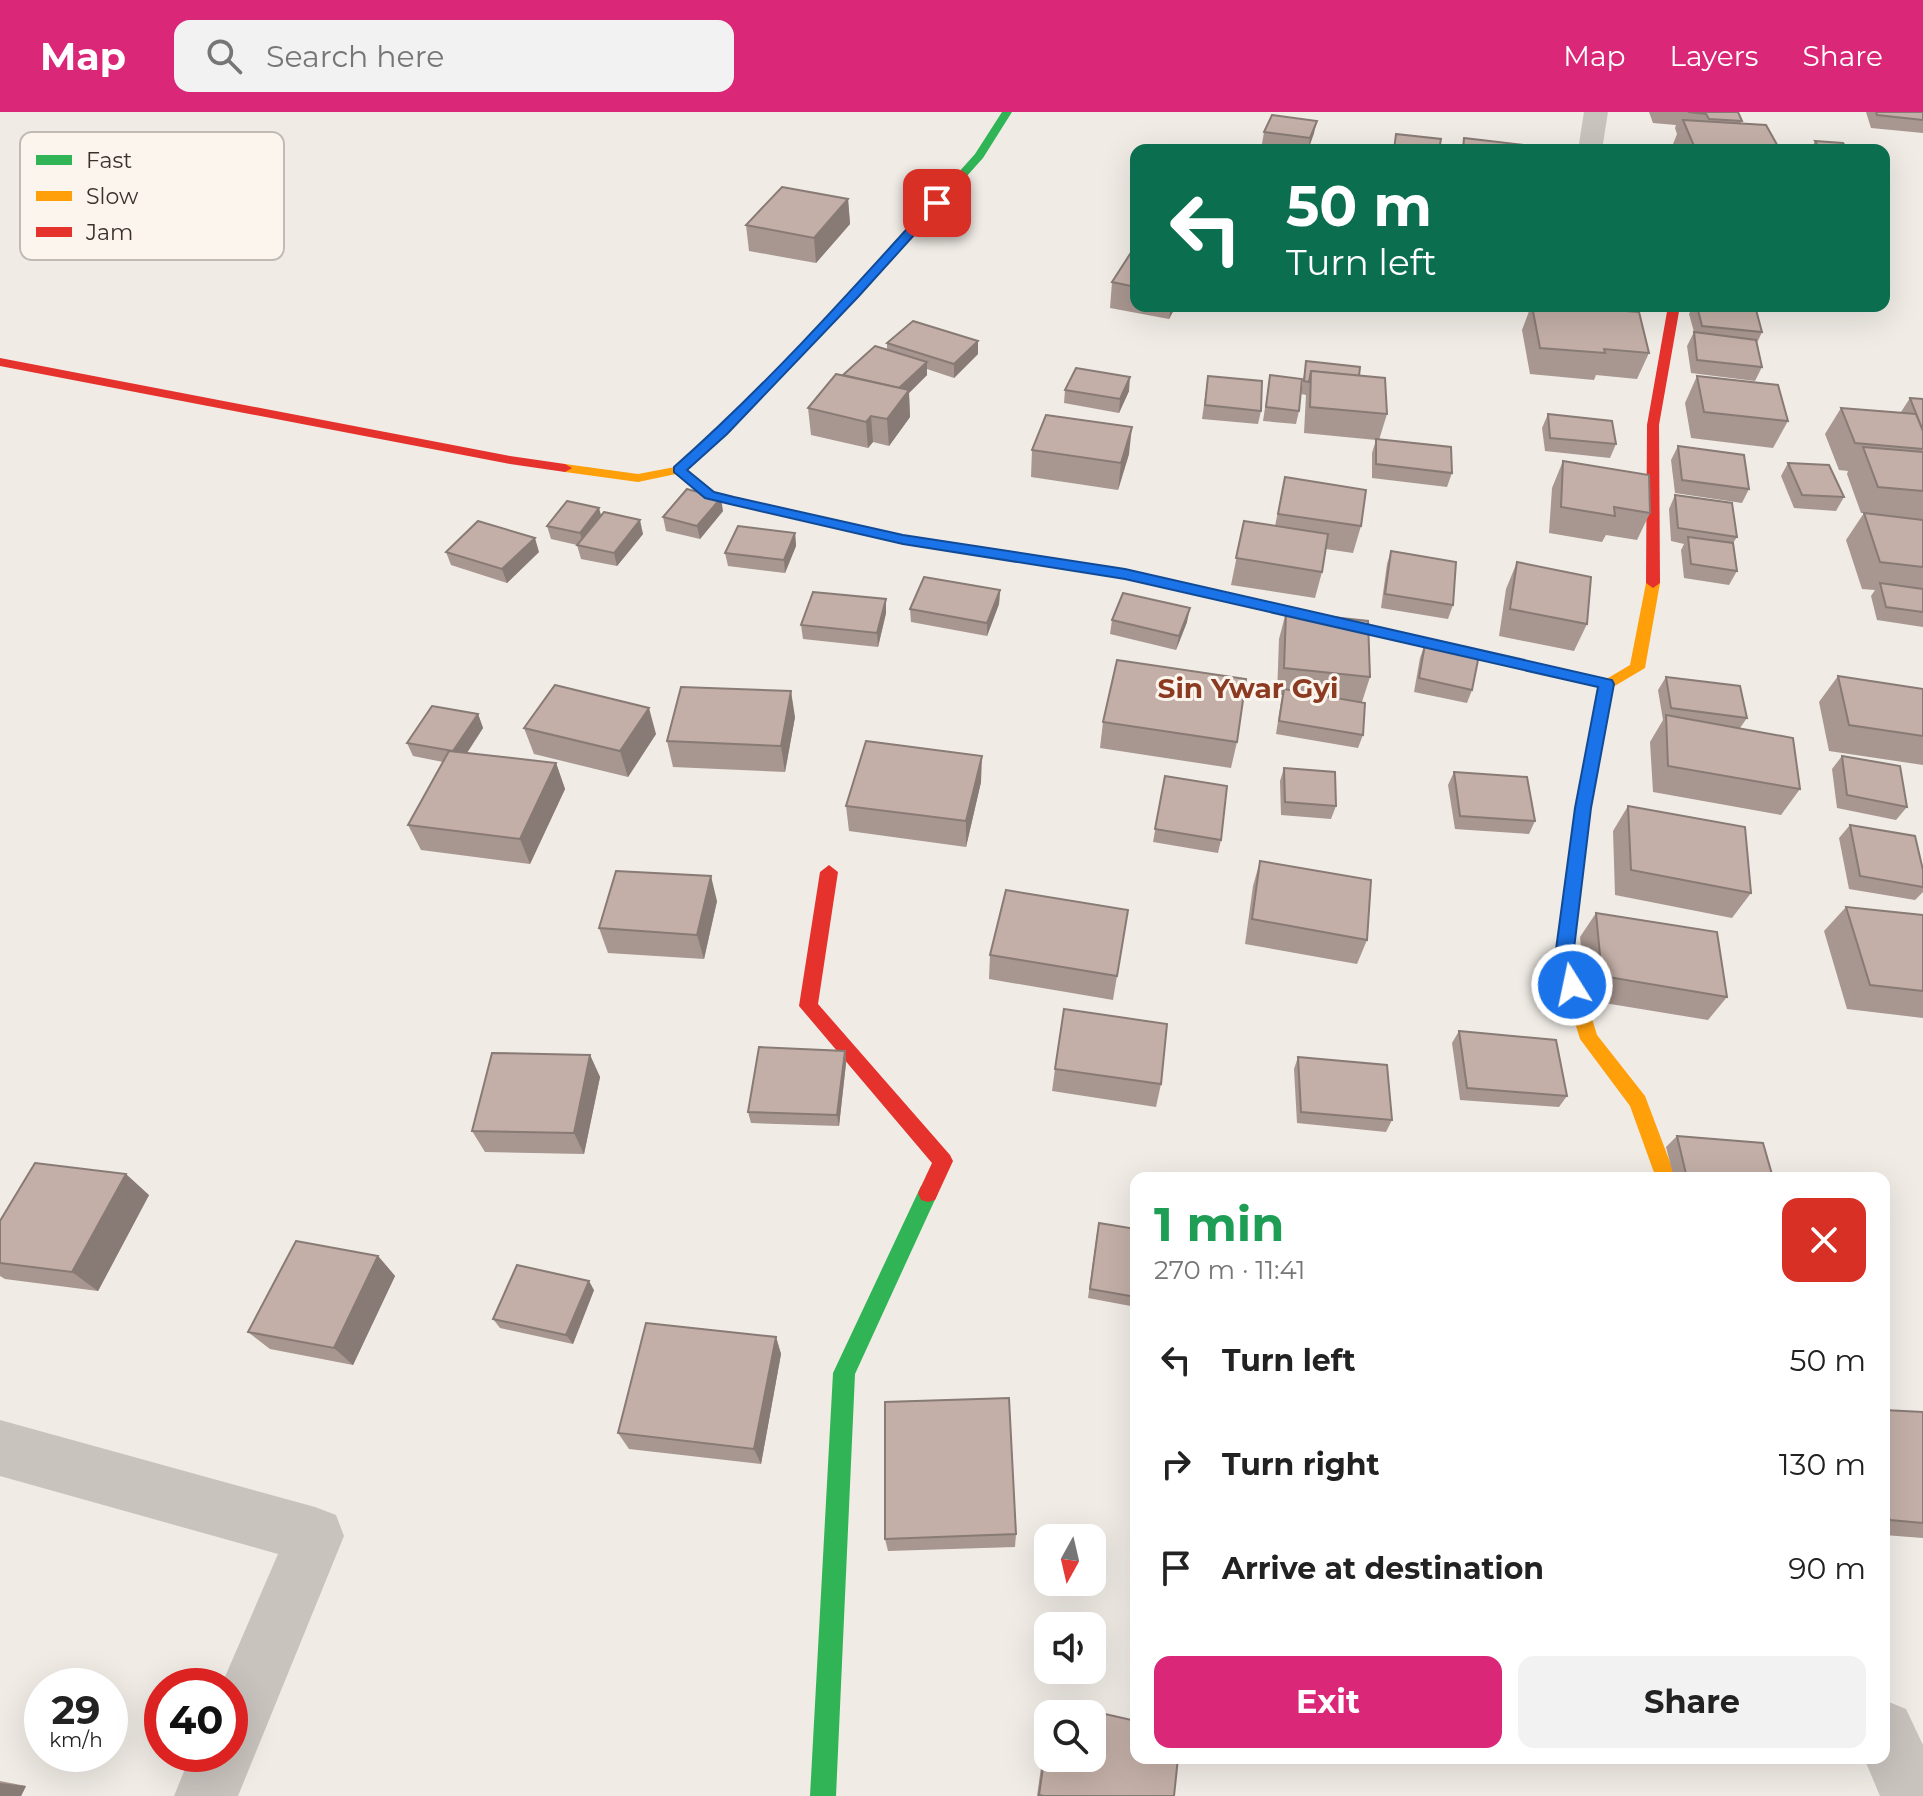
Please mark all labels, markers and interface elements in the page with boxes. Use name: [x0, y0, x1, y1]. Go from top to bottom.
search box: [174, 20, 734, 92]
text: Map: [40, 33, 126, 80]
icon: search: [202, 34, 246, 78]
text: Search here: [266, 38, 444, 75]
text: Map: [1563, 39, 1626, 73]
text: Layers: [1670, 39, 1759, 73]
text: Share: [1803, 39, 1883, 73]
legend: [20, 132, 284, 260]
text: Fast: [86, 147, 132, 174]
pin: [903, 169, 971, 237]
text: 50 m: [1286, 172, 1432, 240]
icon: left: [1154, 176, 1258, 280]
icon: arrive: [915, 181, 959, 225]
text: Slow: [86, 183, 139, 210]
text: Jam: [85, 219, 133, 246]
text: Turn left: [1286, 240, 1437, 284]
district label: Sin Ywar Gyi: [1158, 671, 1338, 705]
position arrow: [1530, 943, 1614, 1027]
text: 1 min: [1154, 1195, 1284, 1253]
button: close: [1782, 1198, 1866, 1282]
text: 270 m · 11:41: [1154, 1254, 1306, 1286]
icon: left: [1154, 1338, 1198, 1382]
text: Turn left: [1222, 1342, 1355, 1379]
text: 50 m: [1789, 1342, 1866, 1379]
icon: right: [1154, 1442, 1198, 1486]
text: Turn right: [1222, 1446, 1379, 1483]
text: 130 m: [1779, 1446, 1866, 1483]
north arrow: [1034, 1524, 1106, 1596]
map controls: [1034, 1524, 1106, 1772]
icon: arrive: [1154, 1546, 1198, 1590]
text: Arrive at destination: [1222, 1550, 1544, 1587]
text: 90 m: [1788, 1550, 1866, 1587]
button: sound: [1034, 1612, 1106, 1684]
button: Exit: [1154, 1656, 1502, 1748]
button: Share: [1518, 1656, 1866, 1748]
speed limit sign: 40: [144, 1668, 248, 1772]
text: 29: [51, 1685, 101, 1734]
button: search: [1034, 1700, 1106, 1772]
text: km/h: [49, 1728, 103, 1752]

